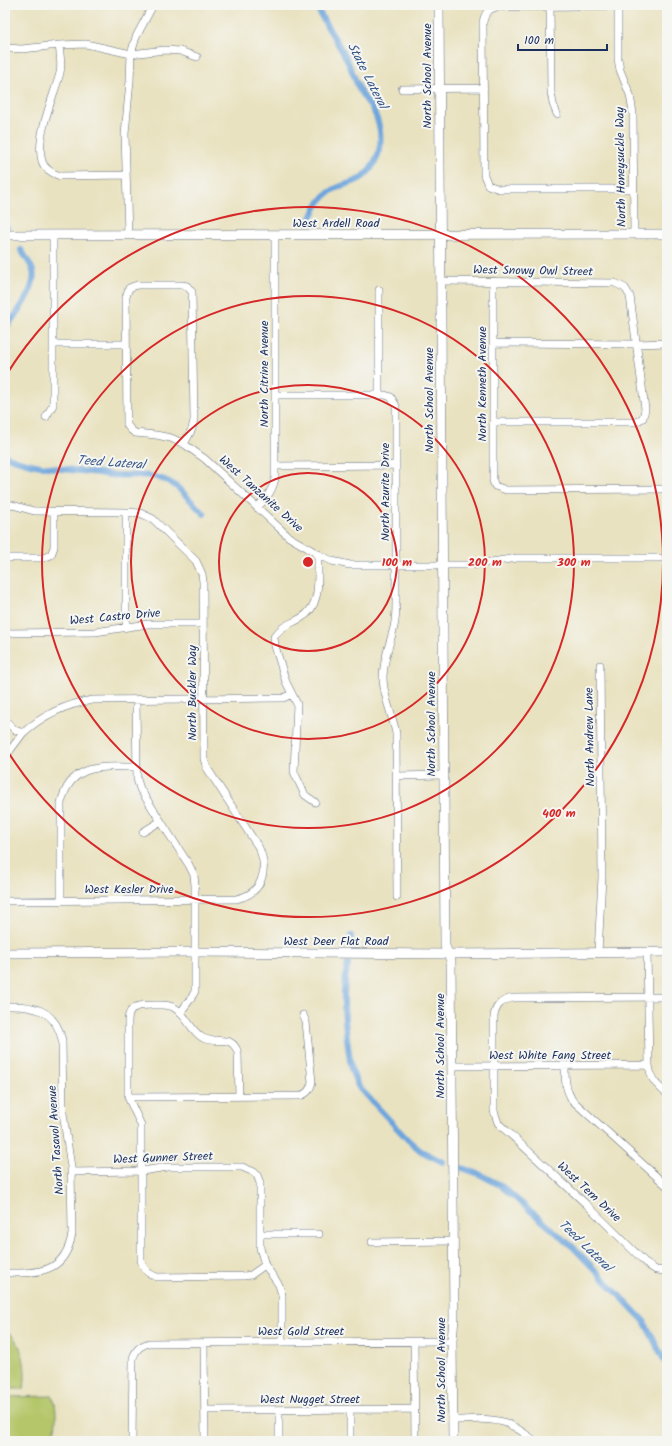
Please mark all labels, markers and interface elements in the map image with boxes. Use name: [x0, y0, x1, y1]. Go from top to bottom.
street label: North School Avenue: [418, 23, 437, 129]
scale bar: [518, 26, 607, 52]
text: 100 m: [524, 31, 555, 50]
water label: State Lateral: [341, 39, 394, 115]
street label: North Honeysuckle Way: [610, 106, 632, 227]
street label: West Ardell Road: [293, 214, 380, 233]
street label: West Snowy Owl Street: [473, 260, 593, 282]
street label: North Citrine Avenue: [255, 320, 274, 427]
street label: North Kenneth Avenue: [473, 326, 492, 442]
street label: North School Avenue: [420, 347, 439, 453]
street label: North Azurite Drive: [376, 442, 395, 541]
water label: Teed Lateral: [76, 450, 148, 476]
street label: West Tanzanite Drive: [215, 451, 308, 538]
text: 100 m: [382, 553, 412, 572]
text: 200 m: [468, 553, 502, 572]
text: 300 m: [556, 553, 591, 572]
centre of rings: [301, 555, 315, 569]
street label: West Castro Drive: [69, 604, 162, 630]
street label: North Buckler Way: [183, 645, 202, 741]
street label: North School Avenue: [422, 671, 441, 777]
street label: North Andrew Lane: [580, 687, 600, 787]
text: 400 m: [542, 804, 576, 823]
street label: West Kesler Drive: [84, 880, 174, 899]
street label: West Deer Flat Road: [283, 932, 390, 951]
street label: North School Avenue: [431, 993, 450, 1099]
street label: West White Fang Street: [489, 1046, 611, 1065]
street label: North Tasavol Avenue: [43, 1084, 69, 1195]
street label: West Gunner Street: [113, 1147, 214, 1169]
street label: West Tern Drive: [553, 1157, 626, 1227]
water label: Teed Lateral: [553, 1215, 619, 1279]
street label: North School Avenue: [432, 1317, 451, 1423]
street label: West Gold Street: [258, 1322, 345, 1341]
street label: West Nugget Street: [260, 1390, 360, 1409]

